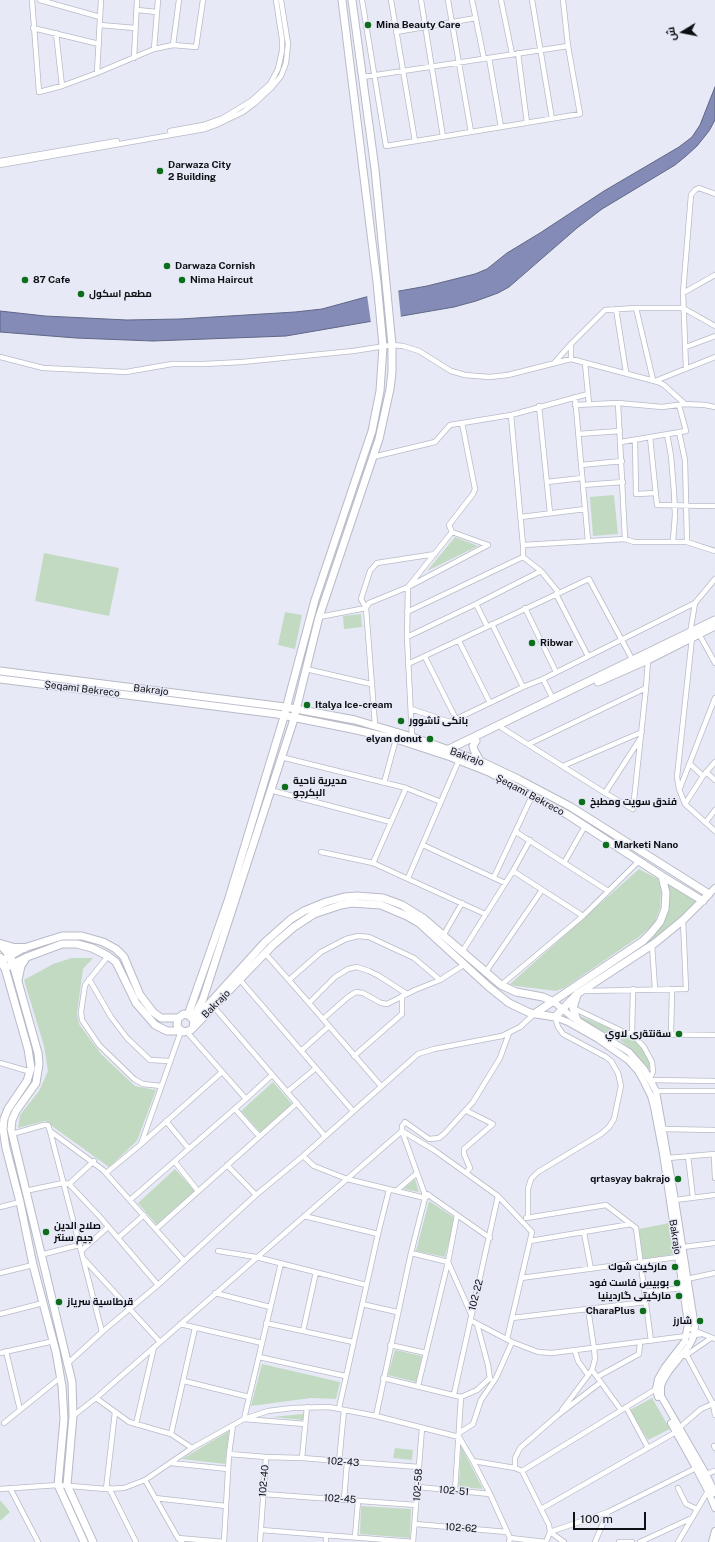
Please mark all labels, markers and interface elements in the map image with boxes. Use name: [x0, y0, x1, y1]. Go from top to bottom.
north arrow: [663, 12, 703, 52]
place label: Mina Beauty Care: [376, 19, 461, 31]
marker: Mina Beauty Care: [363, 20, 373, 30]
text: ش: [664, 26, 678, 42]
place label: Darwaza City 2 Building: [168, 159, 231, 182]
marker: Darwaza City 2 Building: [155, 166, 165, 176]
place label: Darwaza Cornish: [175, 260, 255, 272]
marker: Darwaza Cornish: [162, 261, 172, 271]
place label: 87 Cafe: [33, 274, 70, 286]
place label: Nima Haircut: [190, 274, 253, 286]
marker: 87 Cafe: [20, 275, 30, 285]
marker: Nima Haircut: [177, 275, 187, 285]
place label: مطعم اسكول: [89, 288, 152, 300]
marker: مطعم اسكول: [76, 289, 86, 299]
place label: Ribwar: [540, 637, 573, 649]
marker: Ribwar: [527, 638, 537, 648]
street label: Şeqamî Bekreco: [44, 678, 120, 700]
street label: Bakrajo: [133, 682, 169, 698]
place label: Italya Ice-cream: [315, 699, 392, 711]
marker: Italya Ice-cream: [302, 700, 312, 710]
place label: بانکی ئاشوور: [409, 715, 468, 727]
marker: بانکی ئاشوور: [396, 716, 406, 726]
place label: elyan donut: [366, 733, 422, 745]
marker: elyan donut: [425, 734, 435, 744]
street label: Bakrajo: [448, 745, 486, 769]
street label: Şeqamî Bekreco: [494, 772, 566, 818]
place label: مدیریة ناحية البكرجو: [293, 775, 347, 798]
marker: مدیریة ناحية البكرجو: [280, 782, 290, 792]
place label: فندق سويت ومطبخ: [590, 796, 677, 808]
marker: فندق سويت ومطبخ: [577, 797, 587, 807]
place label: Marketi Nano: [614, 839, 678, 851]
marker: Marketi Nano: [601, 840, 611, 850]
street label: Bakrajo: [199, 987, 233, 1021]
place label: سةنتةرى لاوي: [605, 1028, 671, 1040]
marker: سةنتةرى لاوي: [674, 1029, 684, 1039]
place label: qrtasyay bakrajo: [590, 1173, 670, 1185]
marker: qrtasyay bakrajo: [673, 1174, 683, 1184]
street label: Bakrajo: [666, 1219, 684, 1255]
place label: صلاح الدين جيم سنتر: [54, 1220, 101, 1244]
marker: صلاح الدين جيم سنتر: [41, 1227, 51, 1237]
place label: ماركيت شوك: [608, 1261, 667, 1273]
marker: ماركيت شوك: [670, 1262, 680, 1272]
place label: بوبيس فاست فود: [590, 1277, 669, 1289]
street label: 102-22: [466, 1278, 486, 1312]
marker: بوبيس فاست فود: [672, 1278, 682, 1288]
place label: مارکیتی گاردینیا: [598, 1290, 671, 1302]
marker: مارکیتی گاردینیا: [674, 1291, 684, 1301]
place label: قرطاسية سرياز: [67, 1296, 133, 1308]
marker: قرطاسية سرياز: [54, 1297, 64, 1307]
place label: CharaPlus: [586, 1305, 635, 1317]
marker: CharaPlus: [638, 1306, 648, 1316]
place label: شارز: [673, 1315, 692, 1327]
marker: شارز: [695, 1316, 705, 1326]
street label: 102-43: [326, 1455, 360, 1469]
street label: 102-40: [257, 1464, 271, 1498]
street label: 102-58: [411, 1468, 425, 1502]
street label: 102-51: [438, 1484, 470, 1498]
street label: 102-45: [323, 1492, 357, 1506]
scale bar: [575, 1504, 648, 1530]
text: 100 m: [580, 1512, 613, 1526]
street label: 102-62: [445, 1521, 477, 1535]

